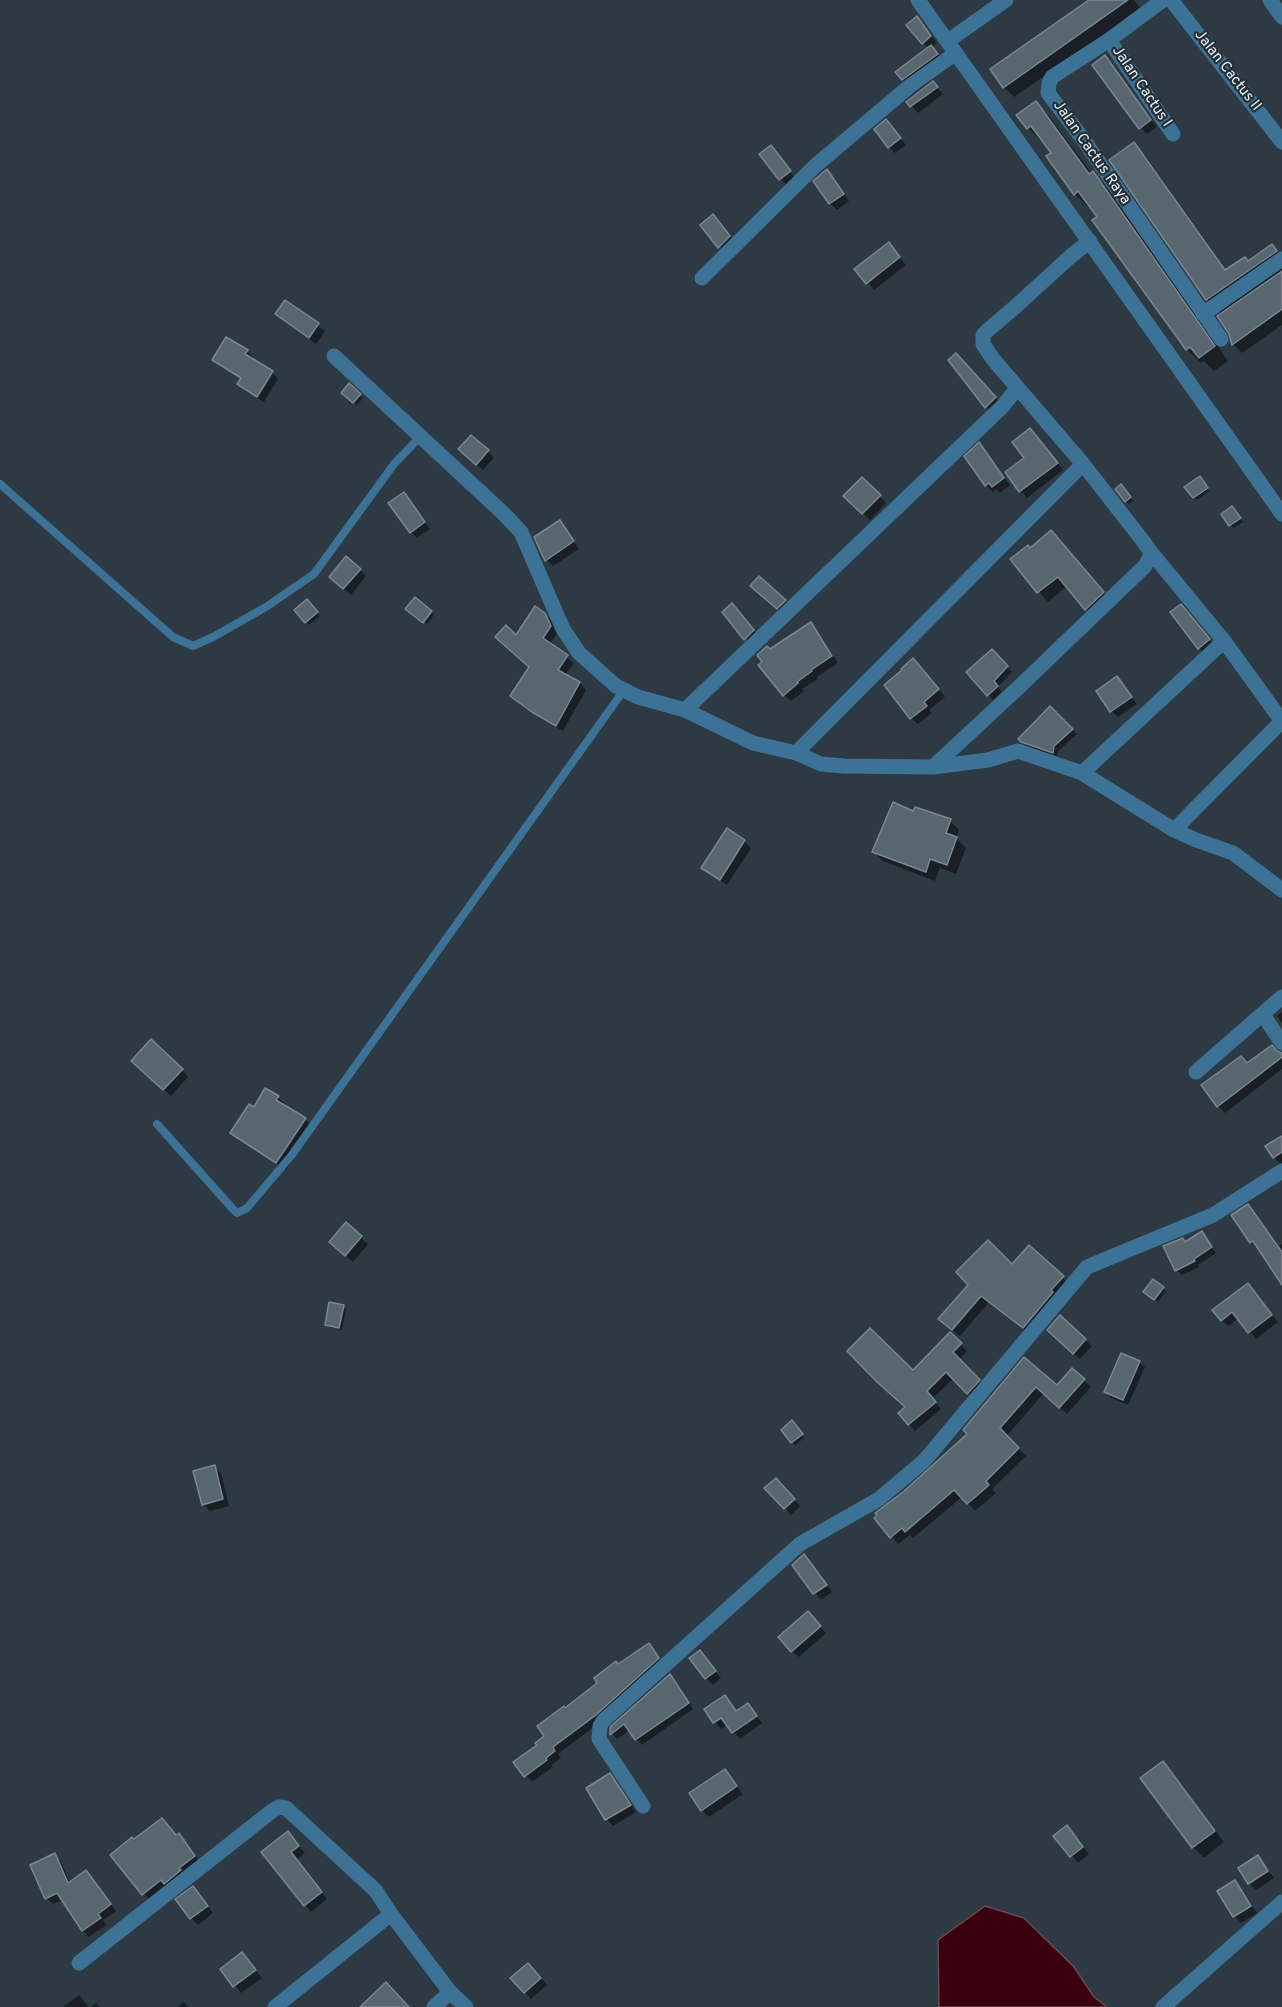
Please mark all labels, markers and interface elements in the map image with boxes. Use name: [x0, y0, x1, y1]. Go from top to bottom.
street label: Jalan Cactus II: [1190, 27, 1264, 115]
street label: Jalan Cactus I: [1107, 43, 1175, 131]
street label: Jalan Cactus Raya: [1048, 98, 1134, 208]

